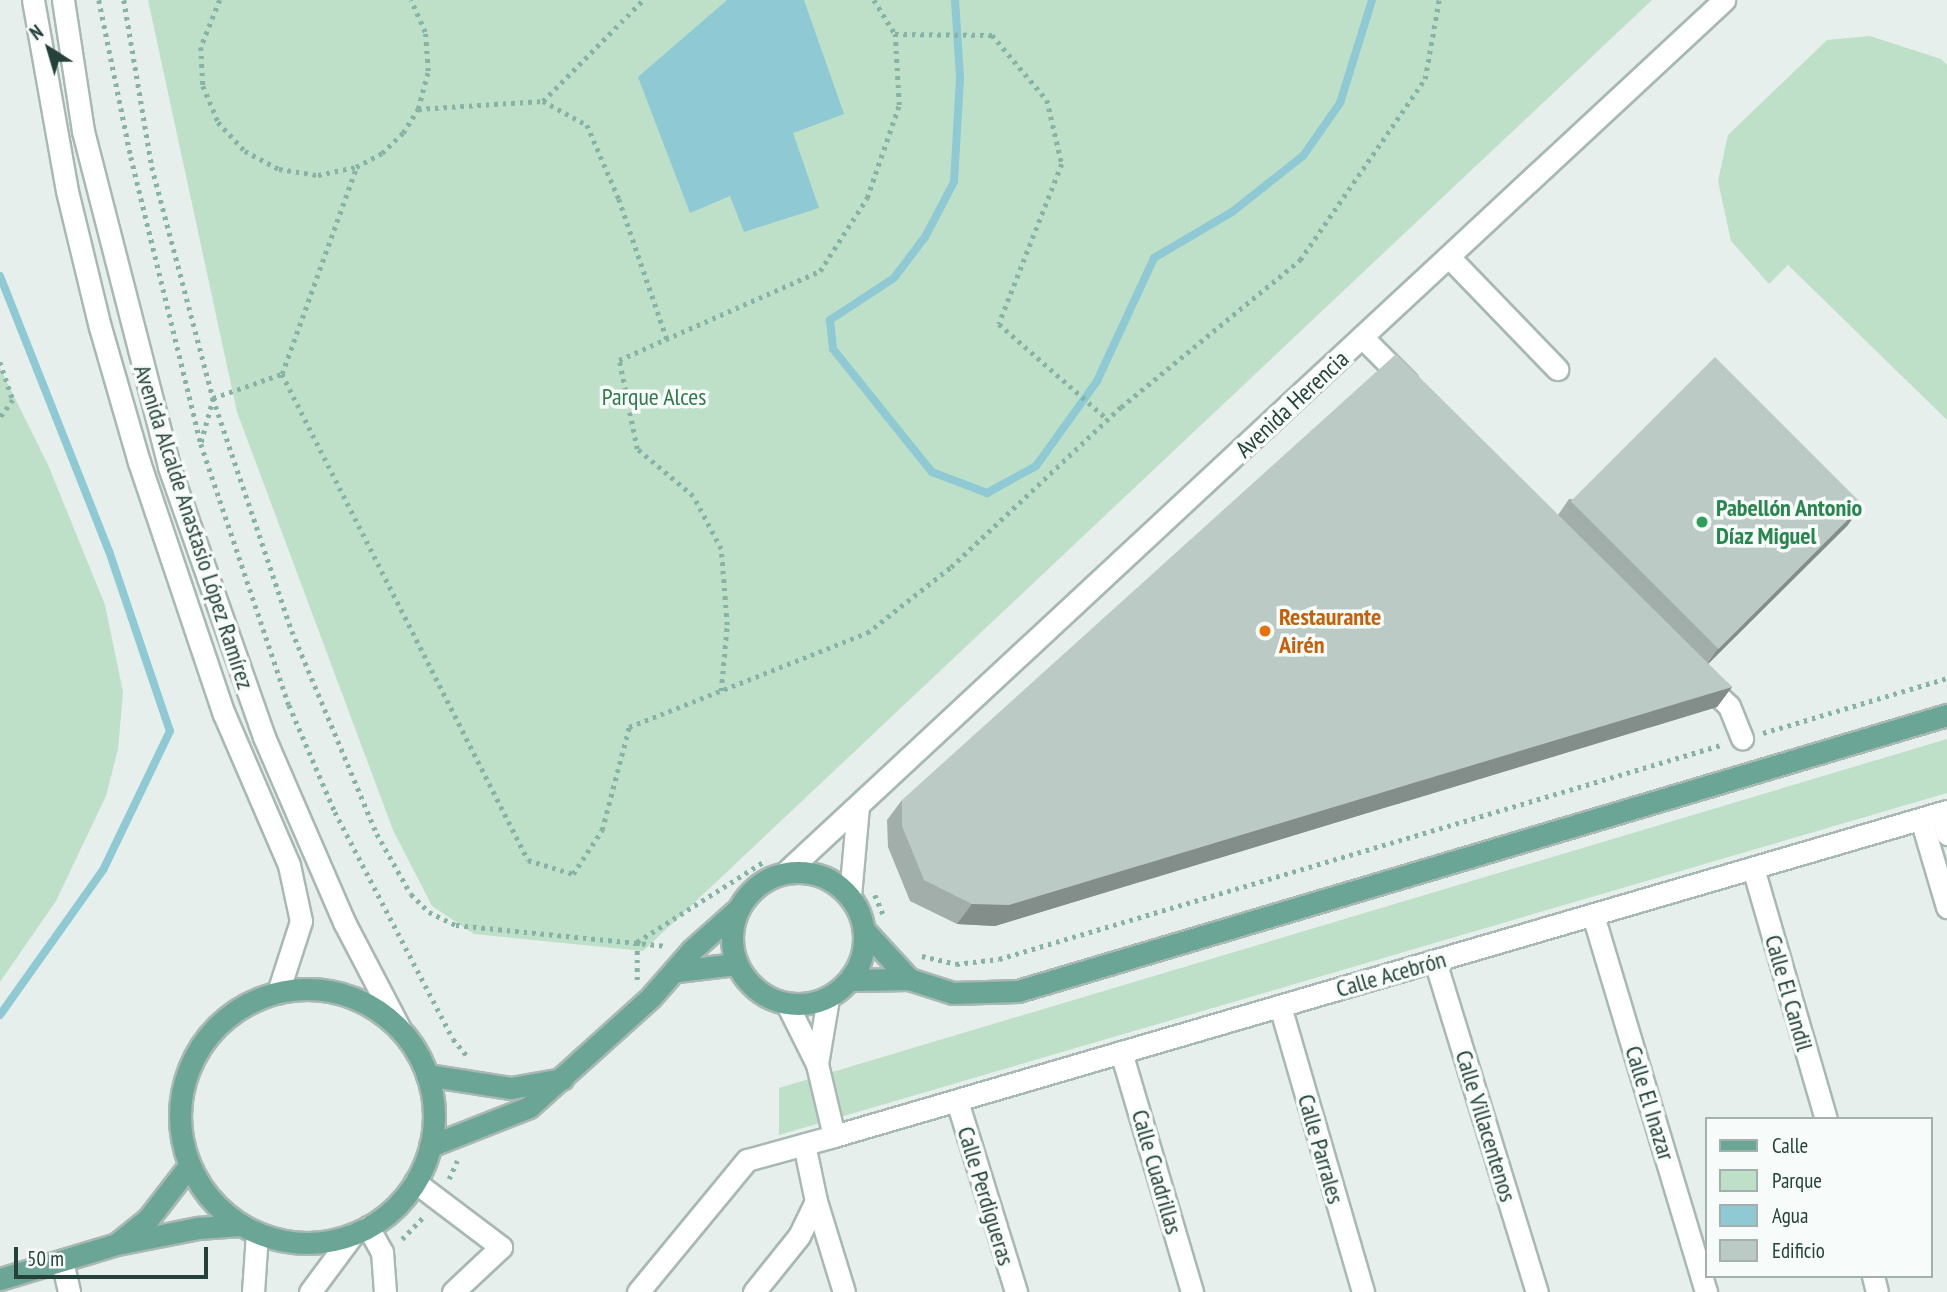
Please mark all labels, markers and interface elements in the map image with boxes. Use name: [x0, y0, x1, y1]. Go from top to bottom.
north arrow: [14, 14, 84, 84]
text: N: [25, 20, 48, 45]
street label: Avenida Herencia: [1230, 344, 1354, 464]
street label: Avenida Alcalde Anastasio López Ramírez: [128, 360, 260, 694]
park label: Parque Alces: [601, 383, 707, 411]
place label: Pabellón Antonio Díaz Miguel: [1716, 494, 1863, 550]
marker: Pabellón Antonio Díaz Miguel: [1694, 514, 1710, 530]
place label: Restaurante Airén: [1279, 603, 1381, 659]
marker: Restaurante Airén: [1257, 623, 1273, 639]
street label: Calle El Candil: [1759, 932, 1819, 1054]
street label: Calle Acebrón: [1332, 945, 1450, 1003]
street label: Calle El Inazar: [1619, 1042, 1681, 1164]
street label: Calle Villacentenos: [1449, 1046, 1523, 1206]
street label: Calle Parrales: [1292, 1091, 1350, 1207]
street label: Calle Cuadrillas: [1125, 1106, 1189, 1238]
legend: [1706, 1117, 1933, 1278]
street label: Calle Perdigueras: [951, 1123, 1021, 1269]
text: Calle: [1772, 1132, 1808, 1159]
text: Parque: [1772, 1167, 1822, 1194]
text: Agua: [1772, 1202, 1808, 1229]
scale bar: [18, 1232, 212, 1276]
text: Edificio: [1772, 1237, 1825, 1264]
text: 50 m: [27, 1245, 64, 1272]

